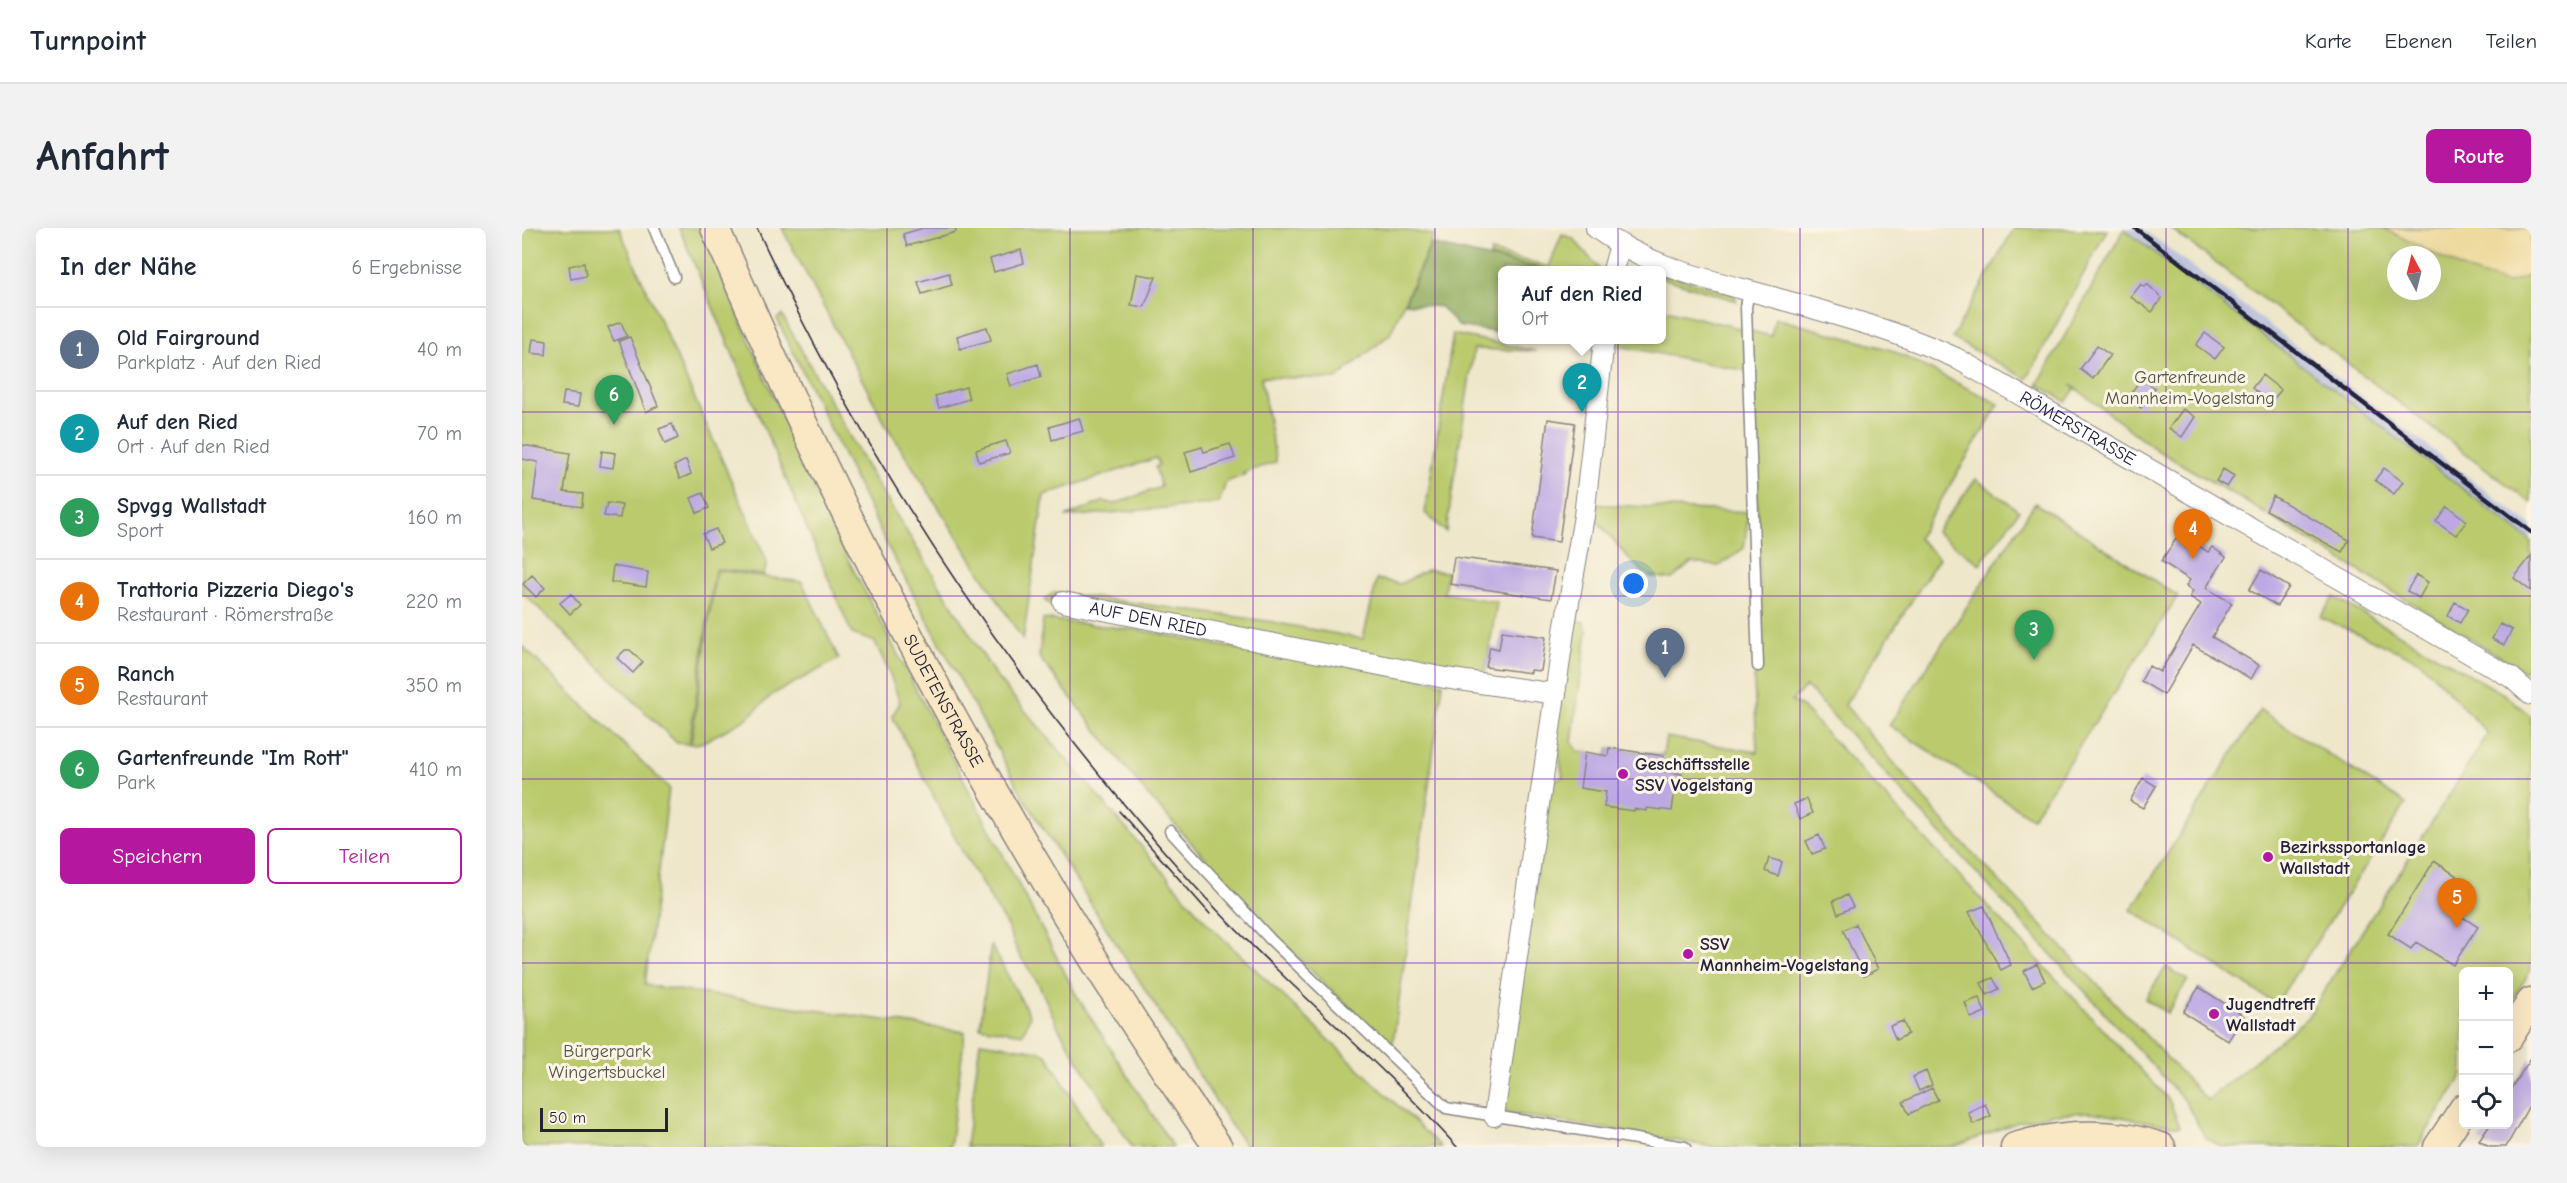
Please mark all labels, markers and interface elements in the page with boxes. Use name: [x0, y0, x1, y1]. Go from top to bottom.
text: Turnpoint: [30, 25, 146, 57]
text: Karte: [2305, 29, 2352, 53]
text: Ebenen: [2385, 29, 2453, 53]
text: Teilen: [2486, 29, 2537, 53]
button: Route: [2426, 129, 2531, 183]
text: Anfahrt: [36, 132, 169, 181]
north arrow: [2387, 246, 2441, 300]
text: In der Nähe: [60, 252, 197, 282]
text: 6 Ergebnisse: [352, 256, 462, 279]
popup: [1498, 266, 1666, 344]
text: Auf den Ried: [1522, 281, 1642, 307]
text: Ort: [1522, 307, 1548, 330]
text: Old Fairground: [117, 325, 260, 351]
text: 1: [76, 338, 83, 361]
text: 40 m: [417, 338, 462, 361]
text: Parkplatz · Auf den Ried: [117, 351, 321, 374]
pin: 2: [1562, 364, 1602, 413]
park label: Gartenfreunde Mannheim-Vogelstang: [2105, 367, 2275, 409]
pin: 6: [594, 376, 634, 425]
street label: RÖMERSTRASSE: [2016, 387, 2140, 470]
text: Auf den Ried: [117, 409, 238, 435]
text: 2: [75, 422, 84, 445]
text: 70 m: [417, 422, 462, 445]
text: Ort · Auf den Ried: [117, 435, 270, 458]
text: Spvgg Wallstadt: [117, 493, 266, 519]
text: 3: [75, 506, 84, 529]
text: 160 m: [408, 506, 462, 529]
pin: 4: [2174, 510, 2212, 559]
text: Sport: [117, 519, 163, 542]
your location: [1619, 569, 1648, 598]
text: Trattoria Pizzeria Diego's: [117, 577, 354, 603]
text: 4: [75, 590, 84, 613]
text: 220 m: [406, 590, 462, 613]
street label: AUF DEN RIED: [1088, 597, 1209, 641]
text: Restaurant · Römerstraße: [117, 603, 333, 626]
pin: 3: [2014, 610, 2054, 660]
pin: 1: [1646, 628, 1684, 678]
street label: SUDETENSTRASSE: [899, 630, 988, 771]
text: Ranch: [117, 661, 175, 687]
text: 5: [74, 674, 85, 697]
text: 350 m: [406, 674, 462, 697]
text: Restaurant: [117, 687, 207, 710]
text: Gartenfreunde "Im Rott": [117, 745, 349, 771]
place label: Geschäftsstelle SSV Vogelstang: [1635, 754, 1754, 796]
text: 6: [74, 758, 85, 781]
text: 410 m: [409, 758, 462, 781]
marker: Geschäftsstelle SSV Vogelstang: [1616, 767, 1630, 781]
text: Park: [117, 771, 155, 794]
button: Speichern: [60, 828, 255, 884]
button: Teilen: [267, 828, 462, 884]
place label: Bezirkssportanlage Wallstadt: [2280, 837, 2426, 879]
marker: Bezirkssportanlage Wallstadt: [2261, 850, 2275, 864]
pin: 5: [2438, 878, 2476, 928]
place label: SSV Mannheim-Vogelstang: [1700, 934, 1869, 976]
marker: SSV Mannheim-Vogelstang: [1681, 947, 1695, 961]
map controls: [2459, 967, 2513, 1129]
button: +: [2459, 967, 2513, 1021]
place label: Jugendtreff Wallstadt: [2226, 994, 2316, 1036]
marker: Jugendtreff Wallstadt: [2207, 1007, 2221, 1021]
button: −: [2459, 1021, 2513, 1075]
park label: Bürgerpark Wingertsbuckel: [549, 1041, 665, 1083]
button: locate: [2459, 1075, 2513, 1129]
scale bar: [540, 1105, 668, 1132]
text: 50 m: [549, 1109, 586, 1127]

